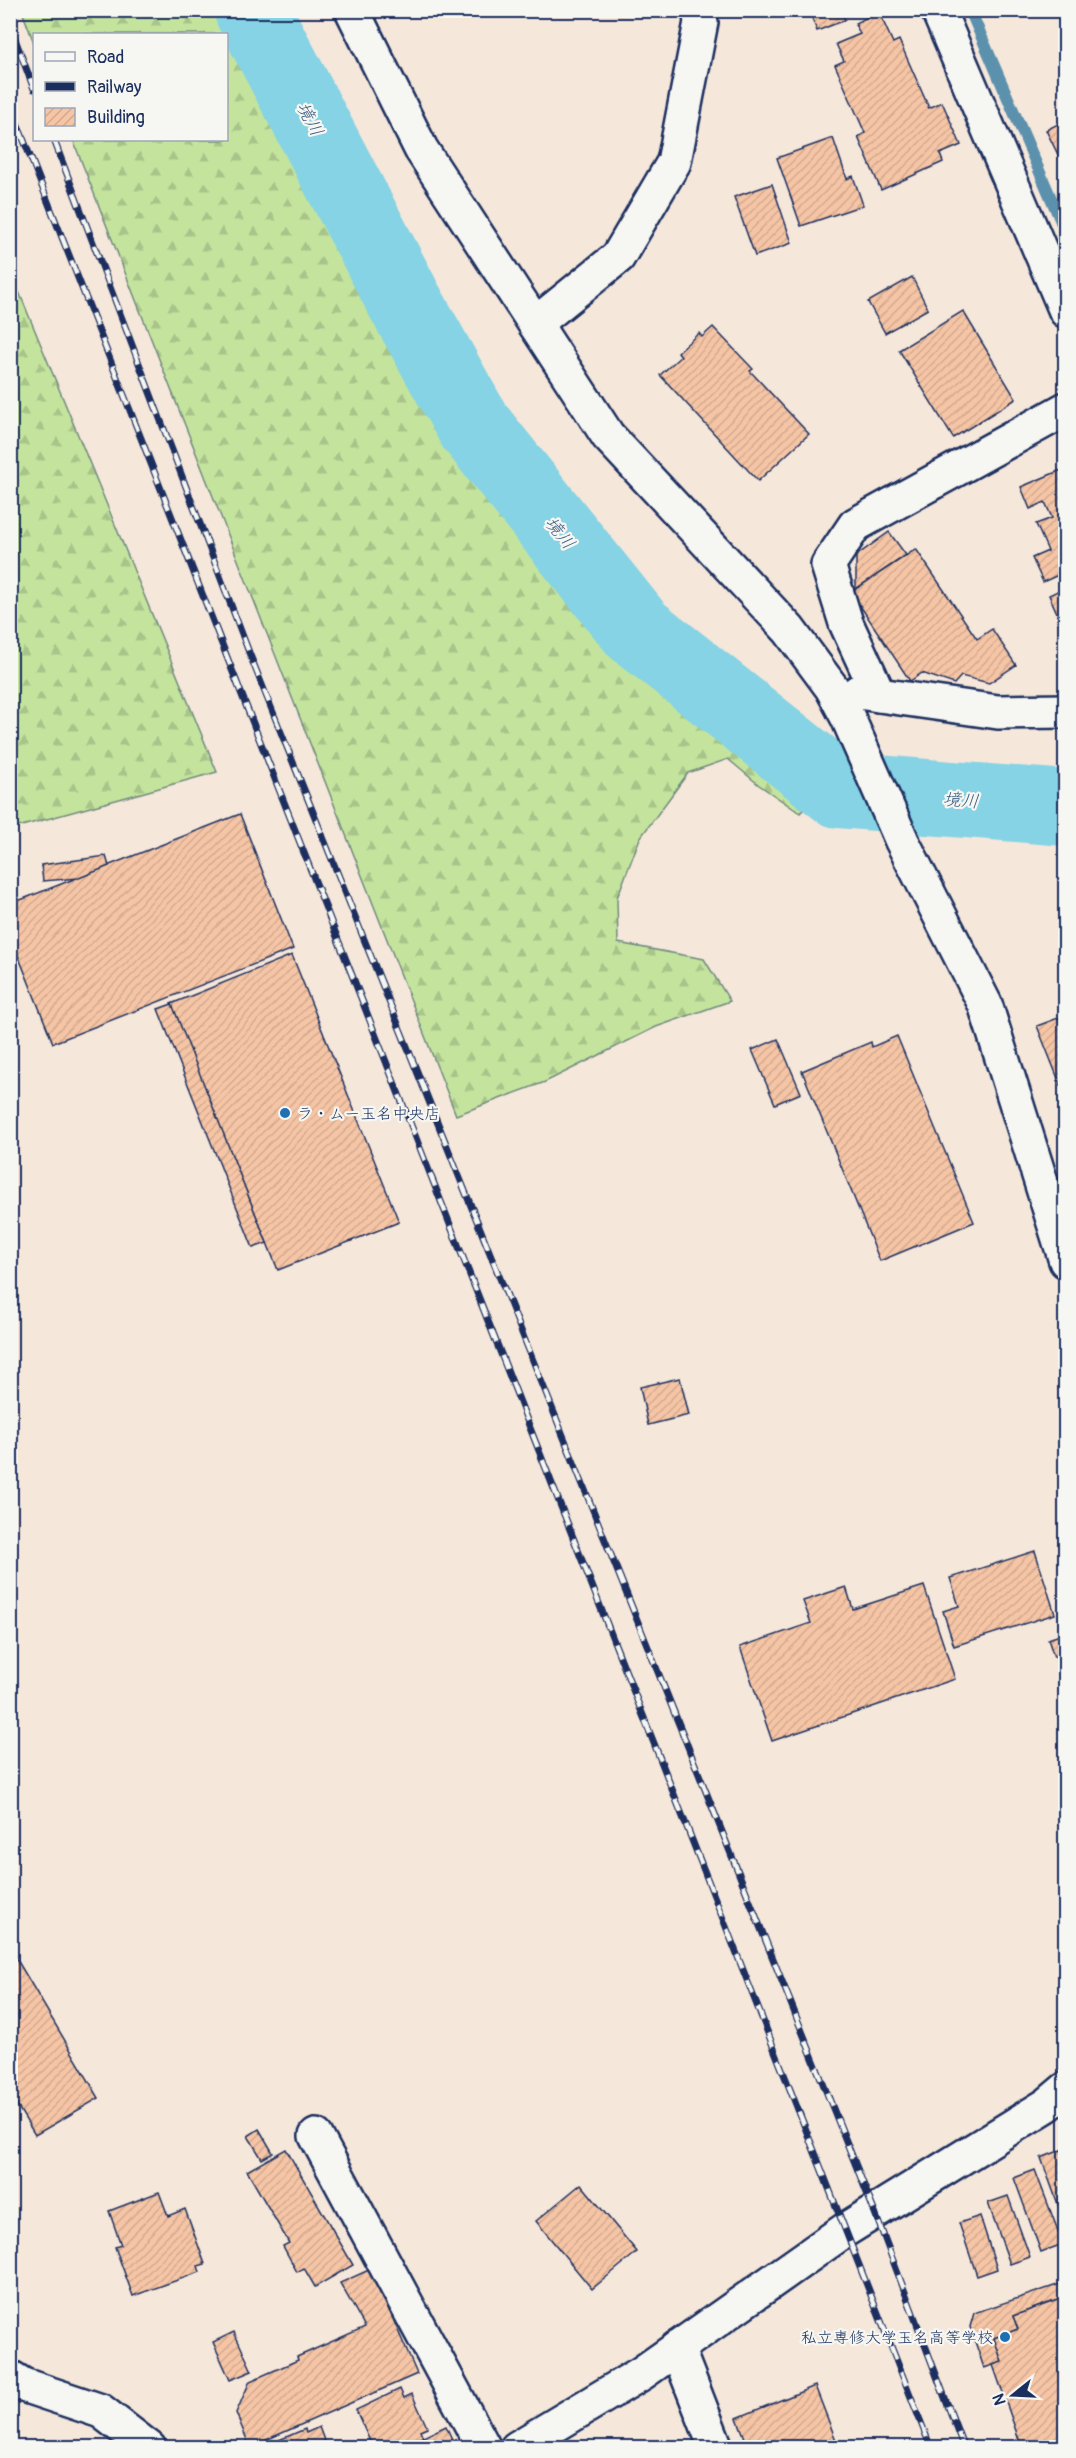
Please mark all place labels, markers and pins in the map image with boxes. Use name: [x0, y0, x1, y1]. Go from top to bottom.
place label: ラ・ムー玉名中央店: [297, 1104, 440, 1124]
marker: ラ・ムー玉名中央店: [278, 1106, 292, 1120]
place label: 私立専修大学玉名高等学校: [801, 2328, 993, 2348]
marker: 私立専修大学玉名高等学校: [998, 2330, 1012, 2344]

